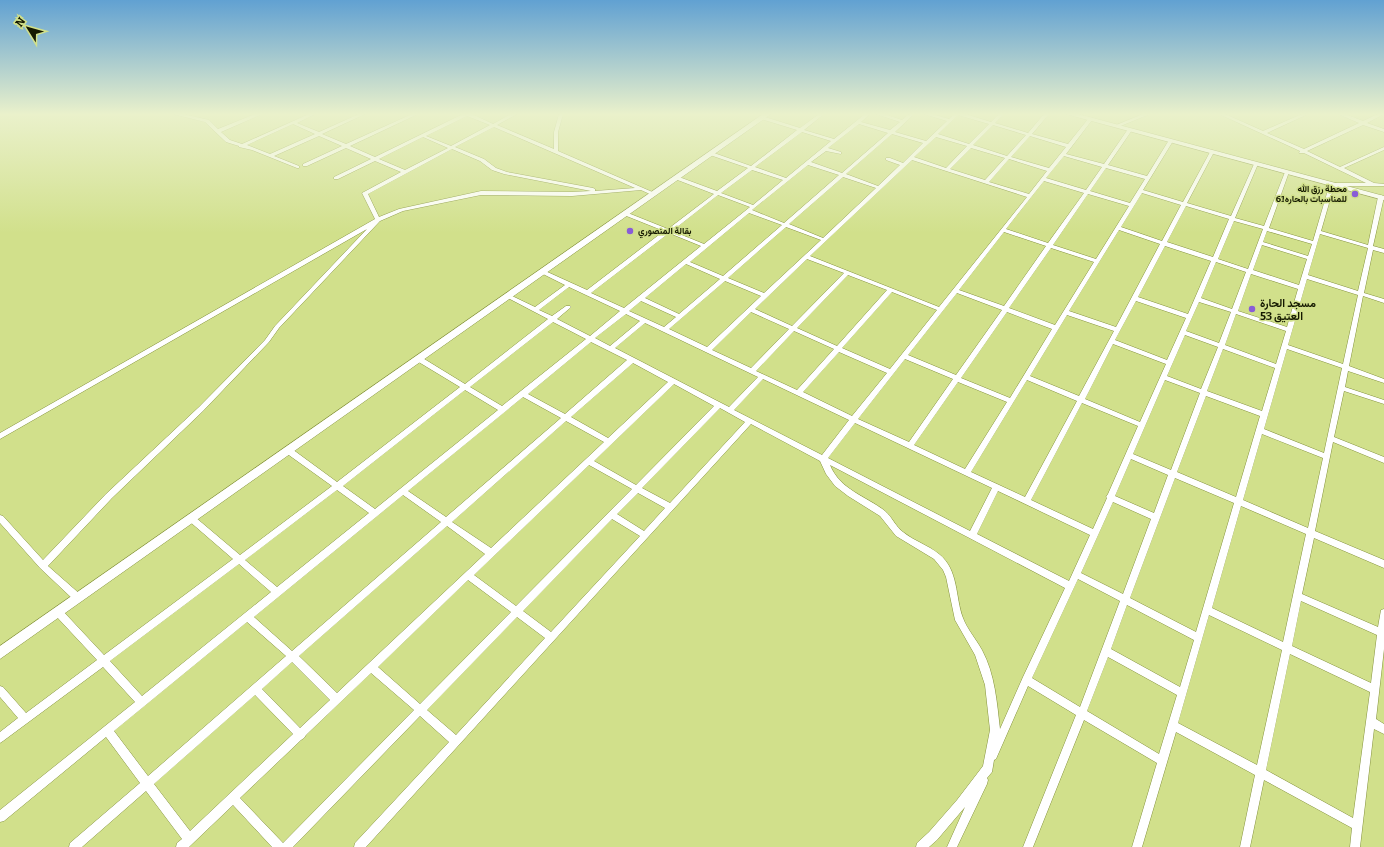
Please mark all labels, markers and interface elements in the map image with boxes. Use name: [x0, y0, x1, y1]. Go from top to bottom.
north arrow: [8, 8, 48, 48]
text: N: [13, 15, 28, 30]
place label: محطة رزق الله للمناسبات بالحاره61: [1276, 183, 1347, 205]
marker: محطة رزق الله للمناسبات بالحاره61: [1350, 189, 1360, 199]
marker: بقالة المنصوري: [625, 226, 635, 236]
place label: بقالة المنصوري: [638, 226, 692, 239]
place label: مسجد الحارة 53 العتيق: [1260, 297, 1316, 323]
marker: مسجد الحارة 53 العتيق: [1247, 304, 1257, 314]

